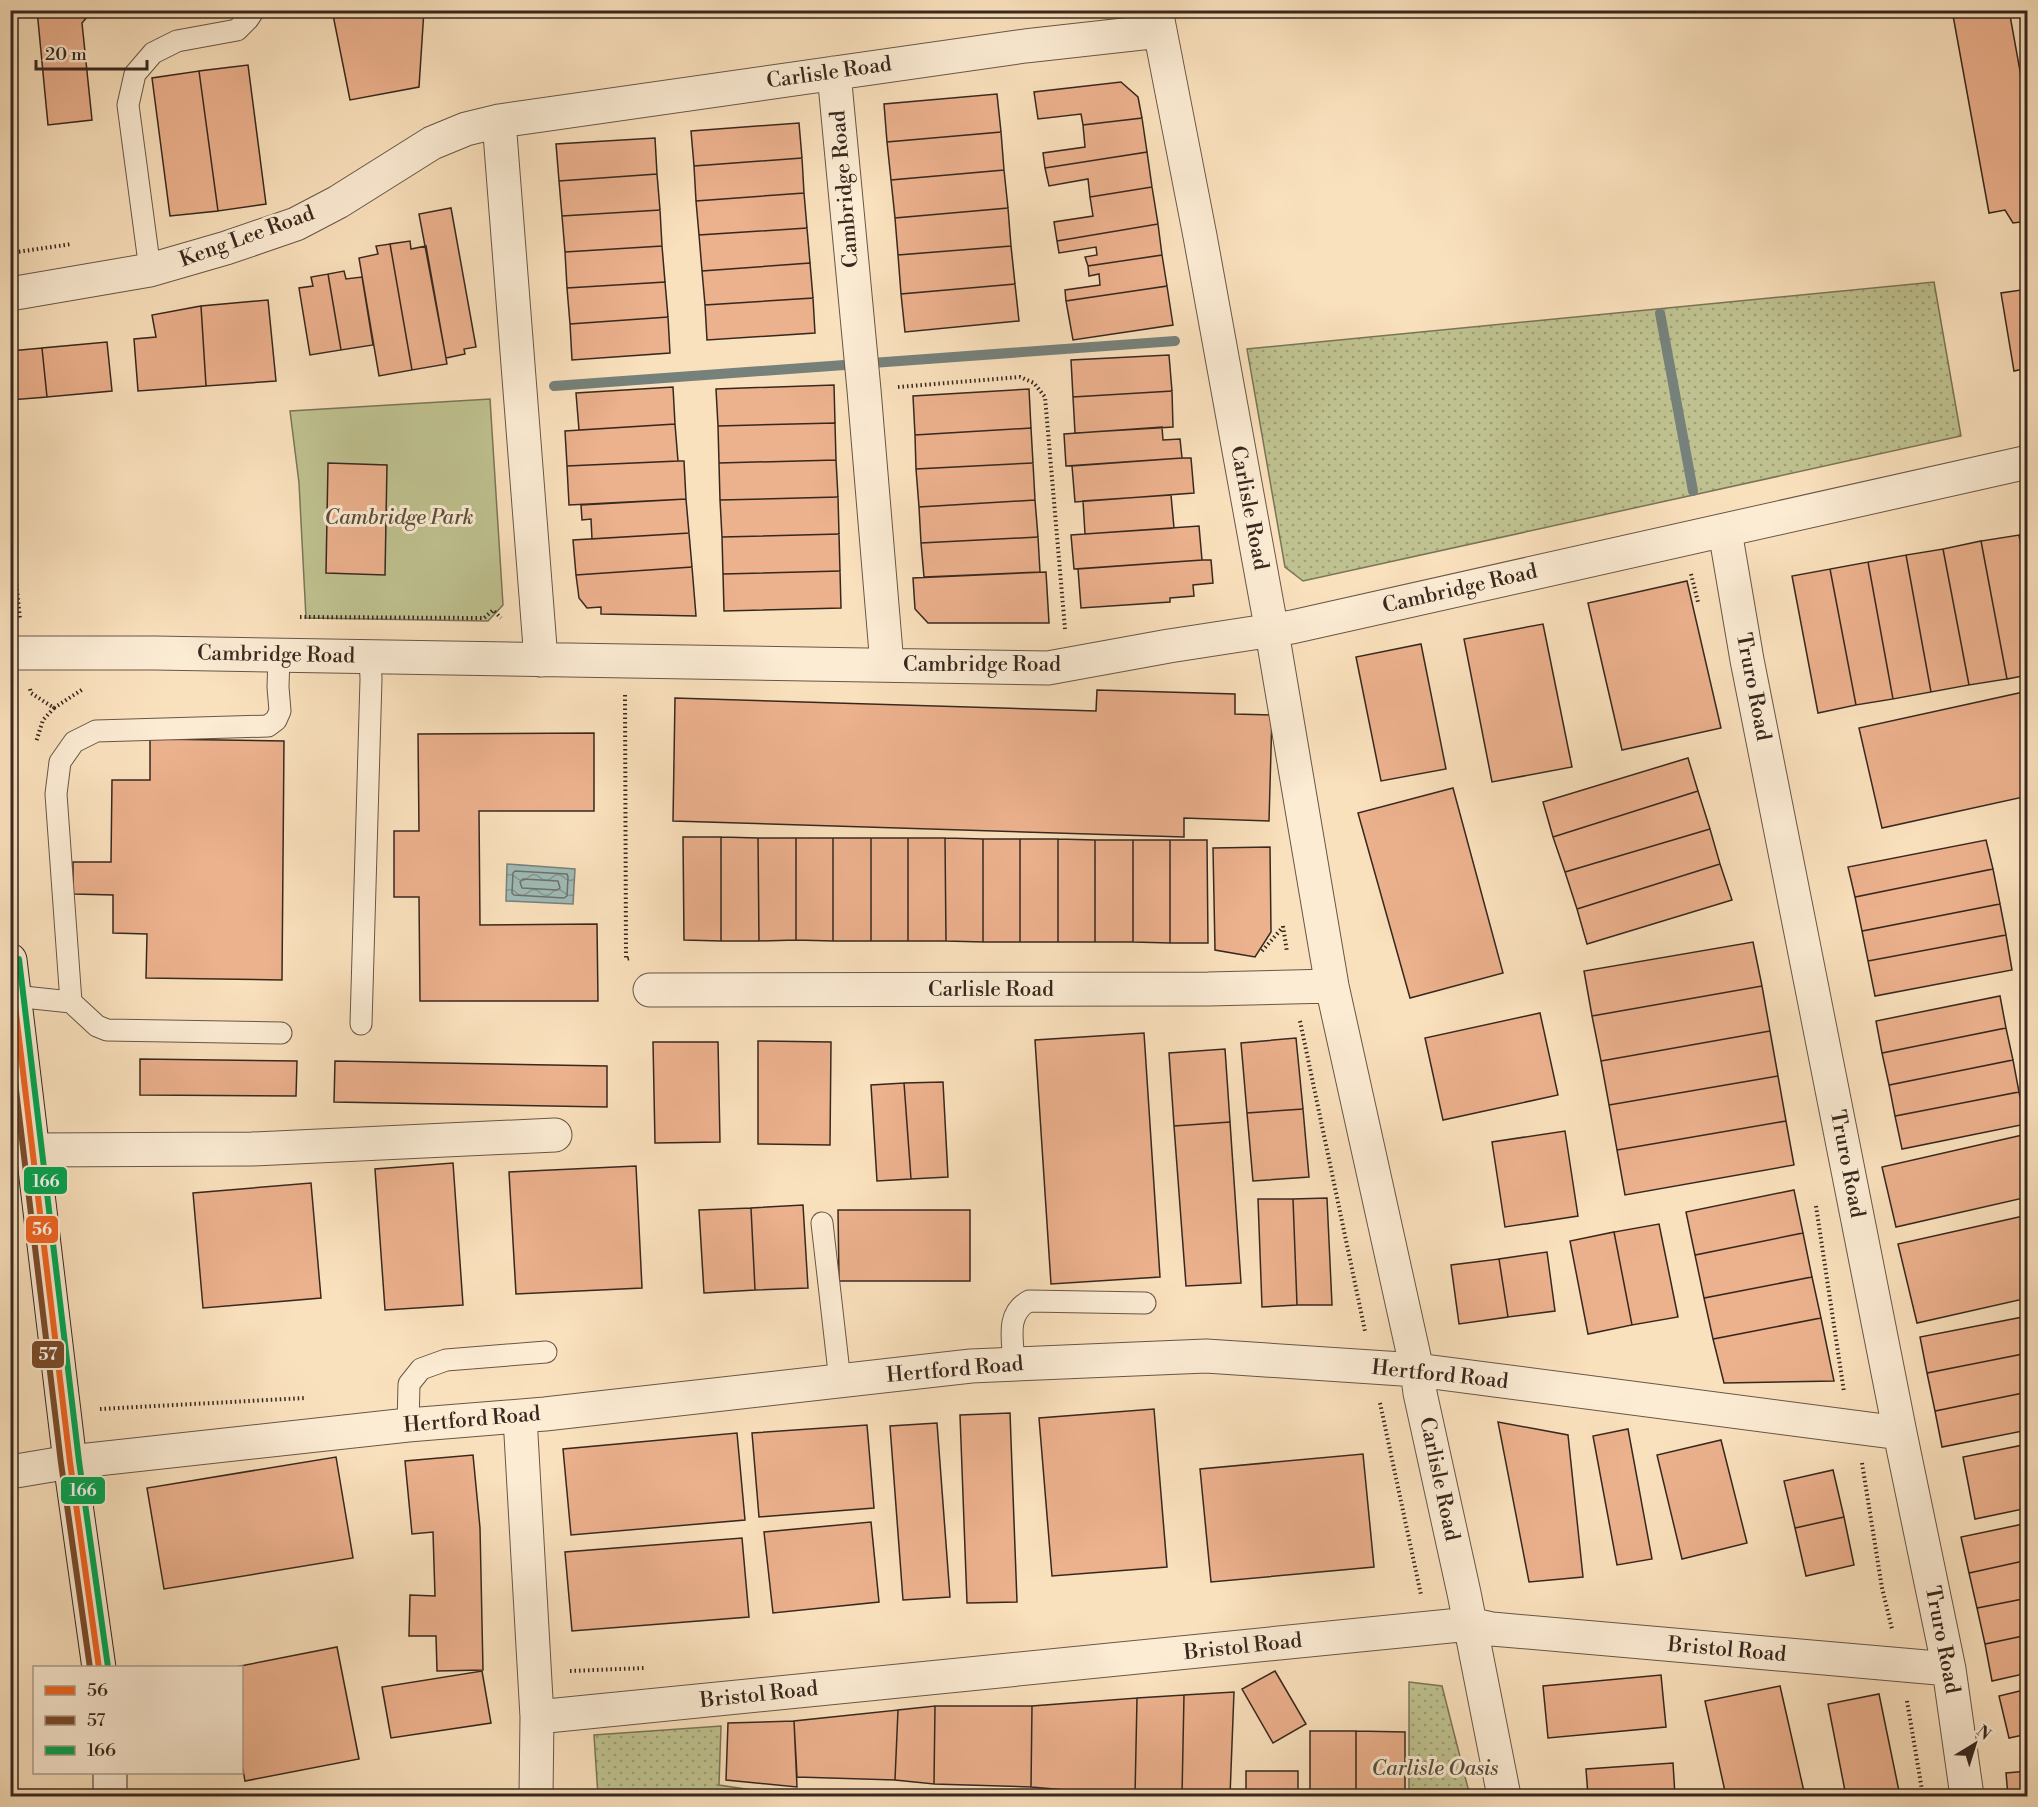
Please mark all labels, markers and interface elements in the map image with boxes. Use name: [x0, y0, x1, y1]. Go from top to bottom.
scale bar: [36, 33, 147, 71]
text: 20 m: [45, 43, 87, 66]
street label: Carlisle Road: [765, 51, 893, 95]
street label: Cambridge Road: [825, 109, 865, 269]
street label: Keng Lee Road: [176, 201, 318, 273]
street label: Carlisle Road: [1224, 444, 1274, 572]
park label: Cambridge Park: [325, 505, 473, 531]
street label: Cambridge Road: [1380, 559, 1540, 619]
street label: Truro Road: [1730, 631, 1776, 743]
street label: Cambridge Road: [197, 641, 355, 669]
street label: Cambridge Road: [903, 652, 1061, 678]
street label: Carlisle Road: [928, 977, 1054, 1003]
street label: Truro Road: [1824, 1108, 1870, 1220]
line badge: 166: [23, 1166, 68, 1195]
text: 166: [32, 1172, 60, 1192]
line badge: 56: [25, 1215, 59, 1244]
text: 56: [32, 1220, 52, 1240]
line badge: 57: [31, 1340, 65, 1369]
text: 57: [39, 1345, 58, 1365]
street label: Hertford Road: [885, 1351, 1025, 1389]
street label: Hertford Road: [1370, 1355, 1510, 1395]
street label: Hertford Road: [402, 1401, 542, 1439]
street label: Carlisle Road: [1413, 1415, 1465, 1543]
line badge: 166: [60, 1476, 106, 1505]
text: 166: [69, 1481, 97, 1501]
street label: Truro Road: [1919, 1584, 1965, 1696]
street label: Bristol Road: [1182, 1628, 1303, 1666]
street label: Bristol Road: [1666, 1632, 1787, 1668]
legend: [33, 1666, 243, 1774]
street label: Bristol Road: [698, 1676, 819, 1714]
text: 56: [87, 1679, 108, 1702]
text: 57: [87, 1709, 105, 1732]
north arrow: [1945, 1714, 2005, 1774]
text: N: [1972, 1721, 1995, 1745]
text: 166: [87, 1739, 116, 1762]
park label: Carlisle Oasis: [1372, 1756, 1499, 1782]

